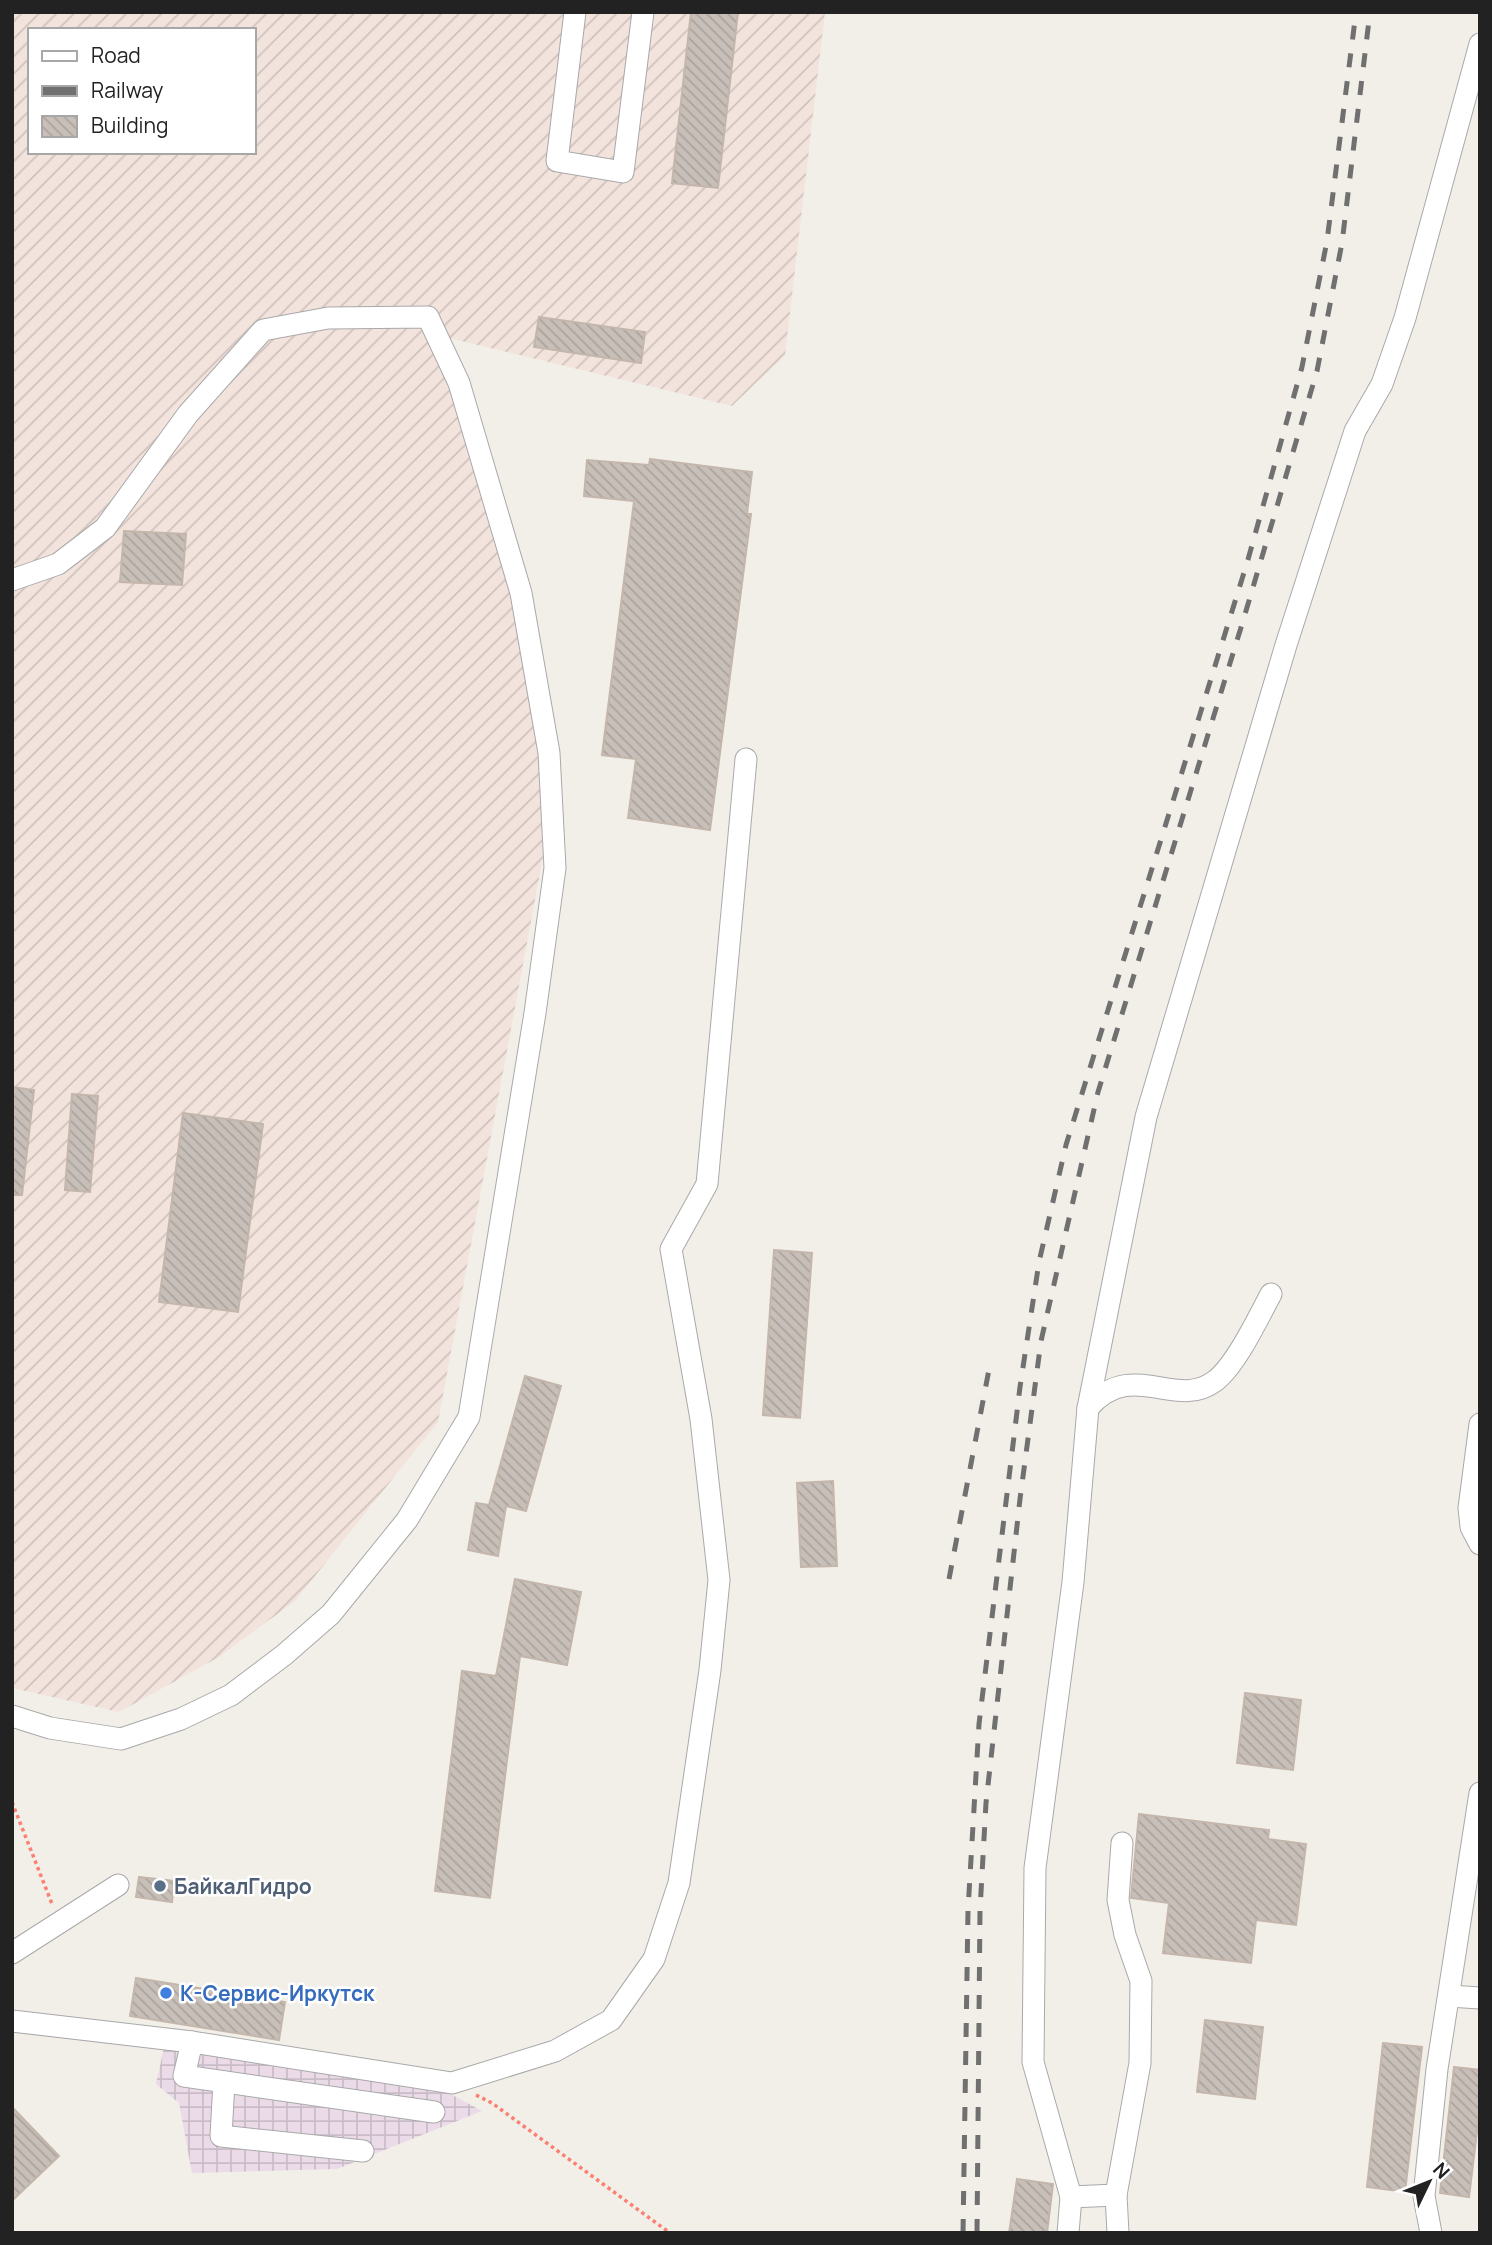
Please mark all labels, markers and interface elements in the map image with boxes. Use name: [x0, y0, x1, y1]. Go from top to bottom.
legend: [28, 28, 256, 154]
text: Road: [91, 41, 141, 69]
text: Railway: [91, 76, 163, 104]
text: Building: [91, 111, 168, 139]
place label: БайкалГидро: [174, 1872, 312, 1900]
marker: БайкалГидро: [152, 1878, 168, 1894]
place label: К-Сервис-Иркутск: [180, 1979, 375, 2007]
marker: К-Сервис-Иркутск: [158, 1985, 174, 2001]
north arrow: [1394, 2147, 1464, 2217]
text: N: [1427, 2157, 1456, 2184]

